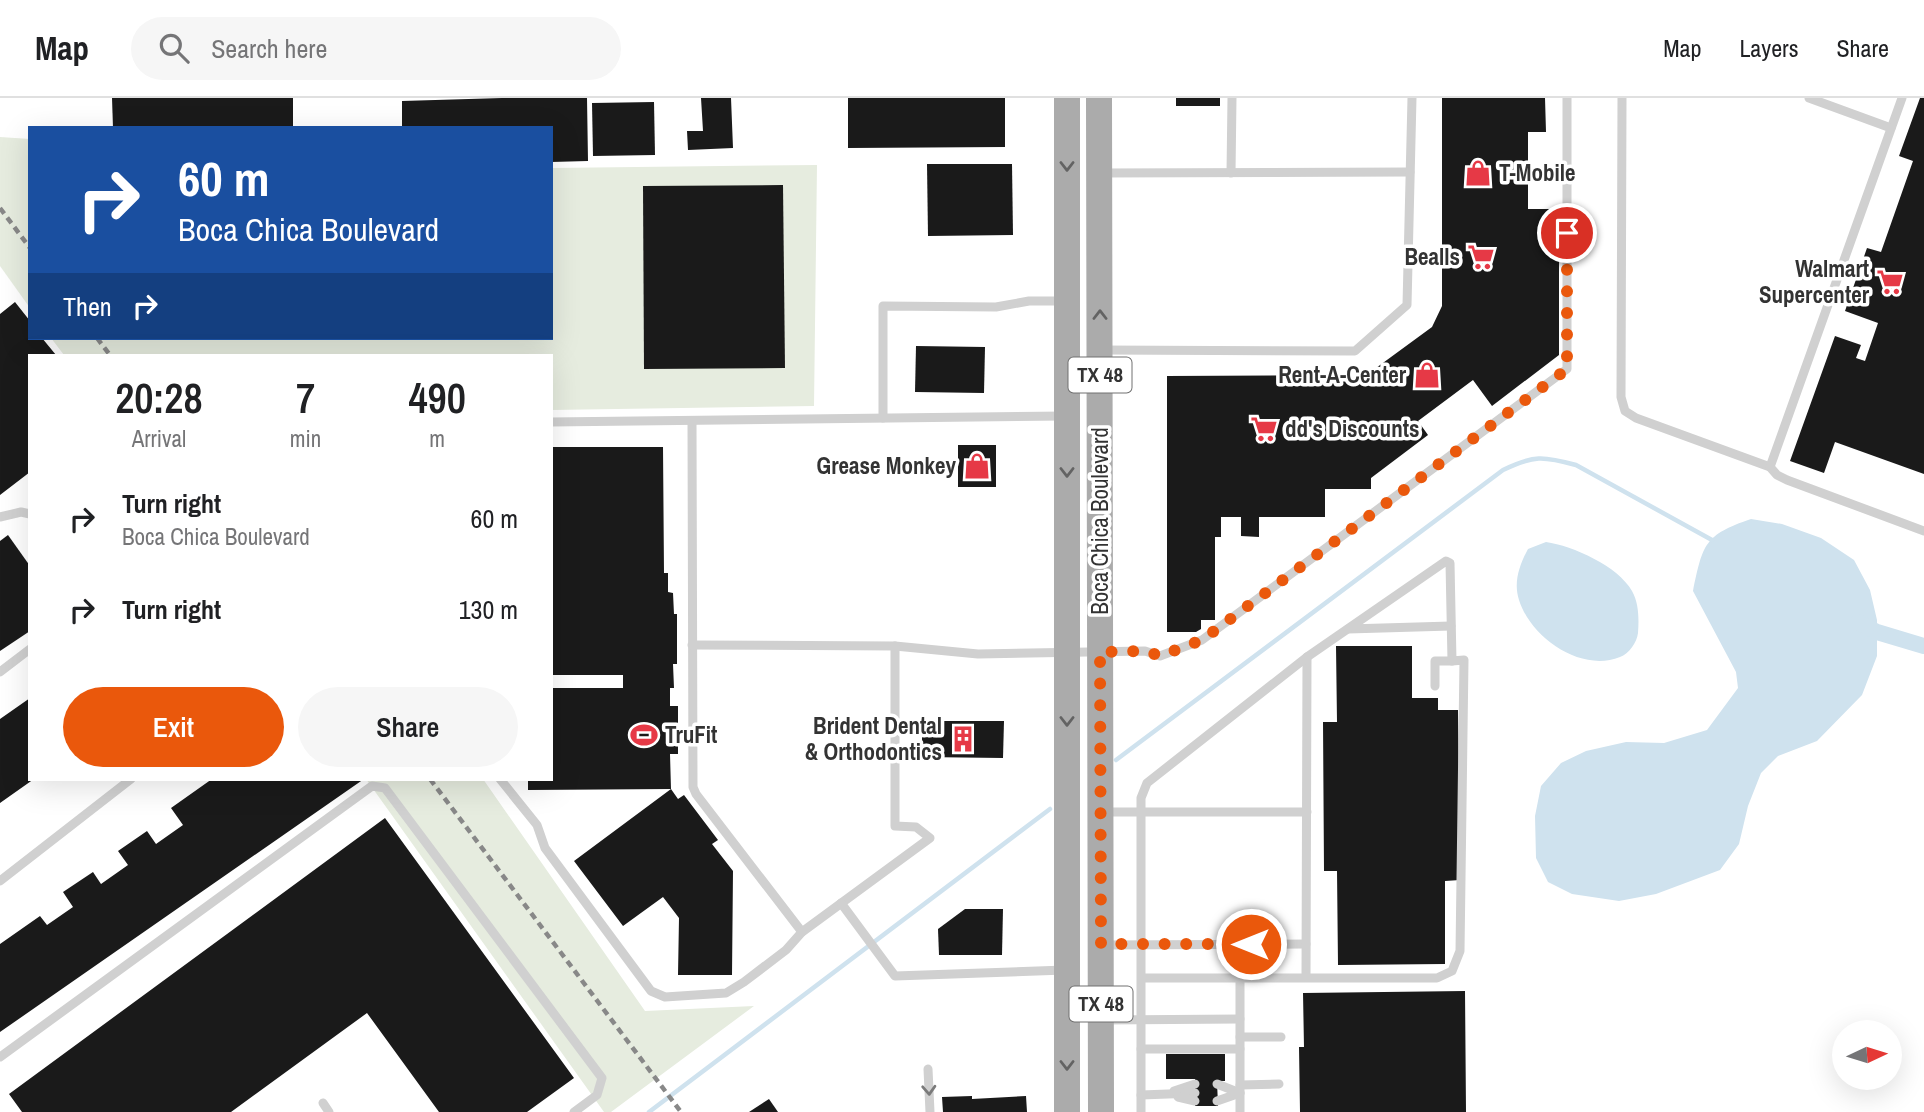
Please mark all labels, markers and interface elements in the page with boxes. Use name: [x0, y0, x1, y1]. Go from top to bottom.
search box: [131, 17, 621, 80]
text: Map: [35, 26, 89, 70]
icon: search: [155, 29, 193, 67]
text: Search here: [211, 31, 327, 66]
text: Map: [1663, 32, 1701, 64]
text: Layers: [1739, 32, 1798, 64]
text: Share: [1836, 32, 1889, 64]
text: 60 m: [178, 145, 270, 211]
icon: right: [63, 154, 154, 245]
place label: T-Mobile: [1499, 157, 1576, 188]
shop icon: T-Mobile: [1463, 158, 1493, 188]
one-way arrow: [1059, 161, 1075, 172]
pin: [1537, 203, 1597, 263]
text: Boca Chica Boulevard: [178, 208, 439, 251]
icon: arrive: [1548, 214, 1586, 252]
place label: Bealls: [1404, 241, 1460, 272]
supermarket icon: Bealls: [1466, 242, 1496, 272]
place label: Walmart Supercenter: [1759, 253, 1870, 310]
supermarket icon: Walmart Supercenter: [1875, 267, 1905, 297]
icon: right: [126, 287, 164, 325]
text: Then: [63, 289, 112, 324]
one-way arrow: [1092, 309, 1108, 319]
road number: TX 48: [1068, 358, 1132, 392]
place label: Rent-A-Center: [1278, 359, 1407, 390]
shop icon: Rent-A-Center: [1412, 360, 1442, 390]
text: 20:28: [115, 370, 203, 426]
text: 7: [296, 370, 315, 426]
text: 490: [408, 370, 466, 426]
place label: dd's Discounts: [1285, 413, 1419, 444]
supermarket icon: dd's Discounts: [1249, 414, 1279, 444]
text: Arrival: [132, 423, 186, 454]
text: min: [290, 423, 321, 454]
text: m: [429, 423, 445, 454]
street label: Boca Chica Boulevard: [1084, 427, 1115, 615]
place label: Grease Monkey: [817, 450, 957, 481]
shop icon: Grease Monkey: [962, 451, 992, 481]
one-way arrow: [1059, 468, 1075, 478]
text: Turn right: [122, 486, 221, 521]
icon: right: [63, 500, 101, 538]
text: 60 m: [471, 501, 518, 536]
text: Boca Chica Boulevard: [122, 521, 310, 552]
icon: right: [63, 591, 101, 629]
text: Turn right: [122, 592, 221, 627]
text: 130 m: [459, 592, 518, 627]
button: Exit: [63, 687, 284, 767]
button: Share: [298, 687, 518, 767]
place label: Brident Dental & Orthodontics: [805, 710, 942, 767]
one-way arrow: [1059, 716, 1075, 727]
place label: TruFit: [665, 719, 717, 750]
sports icon: TruFit: [629, 720, 659, 750]
building icon: Brident Dental & Orthodontics: [948, 724, 978, 754]
position arrow: [1214, 907, 1288, 981]
road number: TX 48: [1070, 986, 1132, 1021]
north arrow: [1832, 1020, 1902, 1090]
map controls: [1832, 1020, 1902, 1090]
one-way arrow: [1059, 1061, 1075, 1071]
one-way arrow: [922, 1085, 937, 1096]

